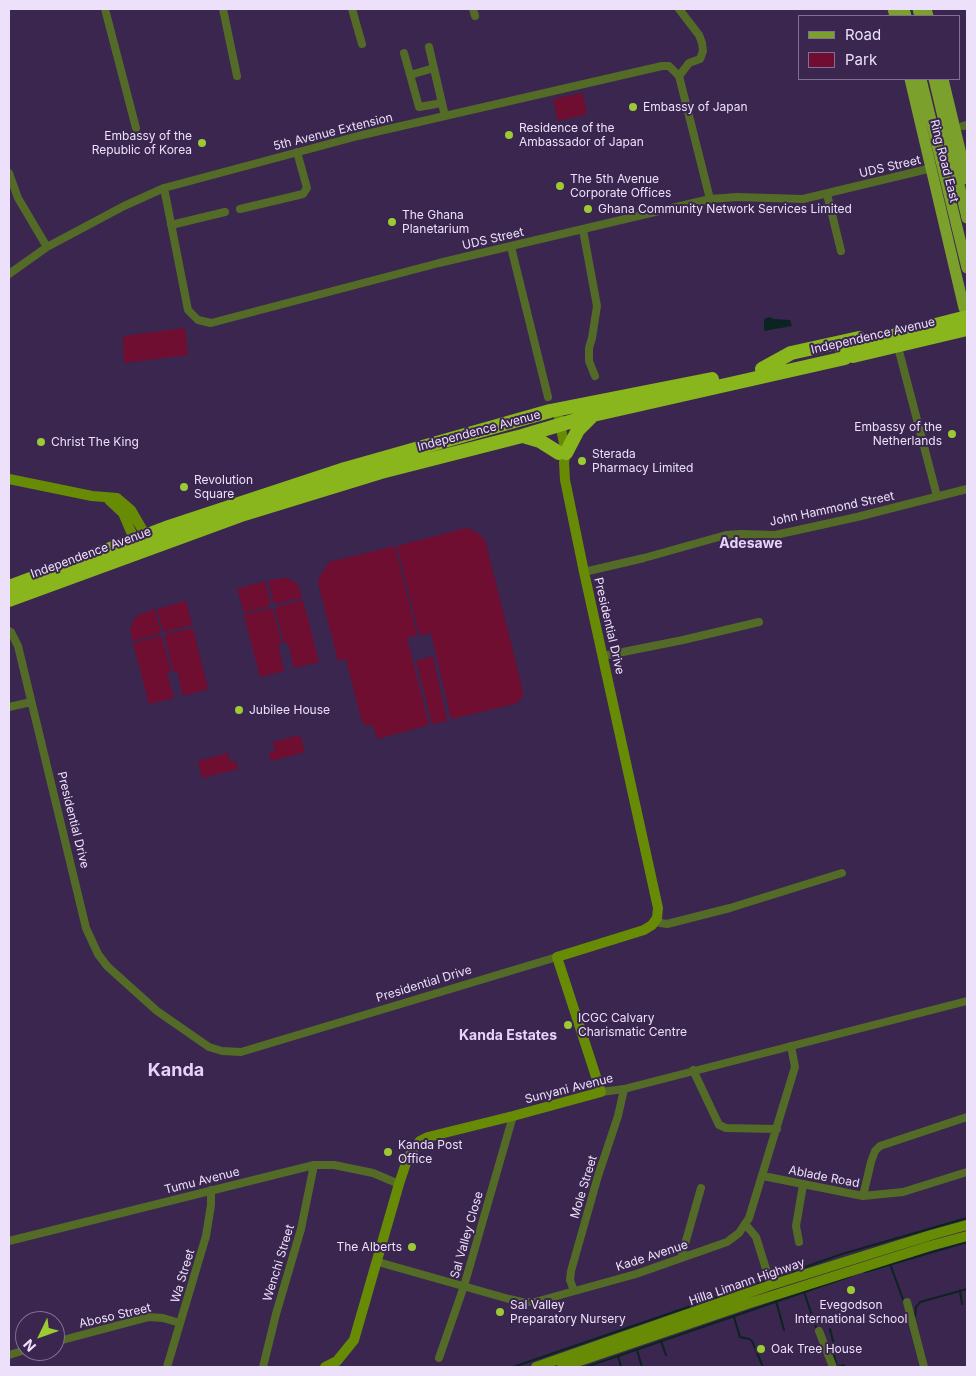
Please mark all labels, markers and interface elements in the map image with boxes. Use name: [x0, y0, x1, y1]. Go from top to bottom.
legend: [798, 15, 961, 80]
text: Road: [845, 25, 881, 44]
text: Park: [845, 50, 877, 69]
place label: Embassy of Japan: [643, 100, 748, 114]
marker: Embassy of Japan: [627, 101, 639, 113]
street label: 5th Avenue Extension: [272, 110, 394, 154]
street label: Ring Road East: [927, 118, 961, 204]
place label: Residence of the Ambassador of Japan: [519, 121, 644, 149]
place label: Embassy of the Republic of Korea: [92, 129, 192, 157]
marker: Residence of the Ambassador of Japan: [503, 129, 515, 141]
marker: Embassy of the Republic of Korea: [196, 137, 208, 149]
street label: UDS Street: [858, 153, 922, 181]
place label: The 5th Avenue Corporate Offices: [570, 172, 671, 200]
marker: The 5th Avenue Corporate Offices: [554, 180, 566, 192]
place label: Ghana Community Network Services Limited: [598, 202, 852, 216]
marker: Ghana Community Network Services Limited: [582, 203, 594, 215]
place label: The Ghana Planetarium: [402, 208, 469, 236]
marker: The Ghana Planetarium: [386, 216, 398, 228]
street label: UDS Street: [461, 225, 525, 253]
street label: Independence Avenue: [810, 315, 936, 357]
street label: Independence Avenue: [416, 408, 542, 454]
place label: Embassy of the Netherlands: [854, 420, 942, 448]
marker: Embassy of the Netherlands: [946, 428, 958, 440]
place label: Christ The King: [51, 435, 139, 449]
marker: Christ The King: [35, 436, 47, 448]
place label: Sterada Pharmacy Limited: [592, 447, 693, 475]
marker: Sterada Pharmacy Limited: [576, 455, 588, 467]
place label: Revolution Square: [194, 473, 253, 501]
marker: Revolution Square: [178, 481, 190, 493]
street label: John Hammond Street: [768, 489, 896, 529]
street label: Independence Avenue: [29, 525, 153, 581]
district label: Adesawe: [719, 536, 783, 552]
street label: Presidential Drive: [591, 576, 627, 676]
place label: Jubilee House: [249, 703, 330, 717]
marker: Jubilee House: [233, 704, 245, 716]
street label: Presidential Drive: [54, 770, 92, 870]
street label: Presidential Drive: [374, 963, 474, 1005]
place label: ICGC Calvary Charismatic Centre: [578, 1011, 687, 1039]
marker: ICGC Calvary Charismatic Centre: [562, 1019, 574, 1031]
district label: Kanda Estates: [459, 1028, 557, 1044]
district label: Kanda: [148, 1060, 204, 1082]
street label: Sunyani Avenue: [523, 1071, 615, 1107]
place label: Kanda Post Office: [398, 1138, 462, 1166]
marker: Kanda Post Office: [382, 1146, 394, 1158]
street label: Mole Street: [568, 1154, 600, 1220]
street label: Ablade Road: [787, 1163, 861, 1191]
street label: Tumu Avenue: [163, 1165, 241, 1197]
street label: Sal Valley Close: [448, 1190, 486, 1280]
street label: Wenchi Street: [261, 1223, 297, 1303]
street label: Kade Avenue: [614, 1238, 690, 1274]
place label: The Alberts: [336, 1240, 402, 1254]
marker: The Alberts: [406, 1241, 418, 1253]
street label: Wa Street: [168, 1248, 198, 1304]
street label: Hilla Limann Highway: [687, 1255, 807, 1309]
marker: Evegodson International School: [845, 1284, 857, 1296]
place label: Sal Valley Preparatory Nursery: [510, 1298, 626, 1326]
place label: Evegodson International School: [795, 1298, 907, 1326]
street label: Aboso Street: [78, 1301, 152, 1331]
marker: Sal Valley Preparatory Nursery: [494, 1306, 506, 1318]
north arrow: [15, 1311, 65, 1361]
text: N: [19, 1336, 39, 1355]
place label: Oak Tree House: [771, 1342, 862, 1356]
marker: Oak Tree House: [755, 1343, 767, 1355]

